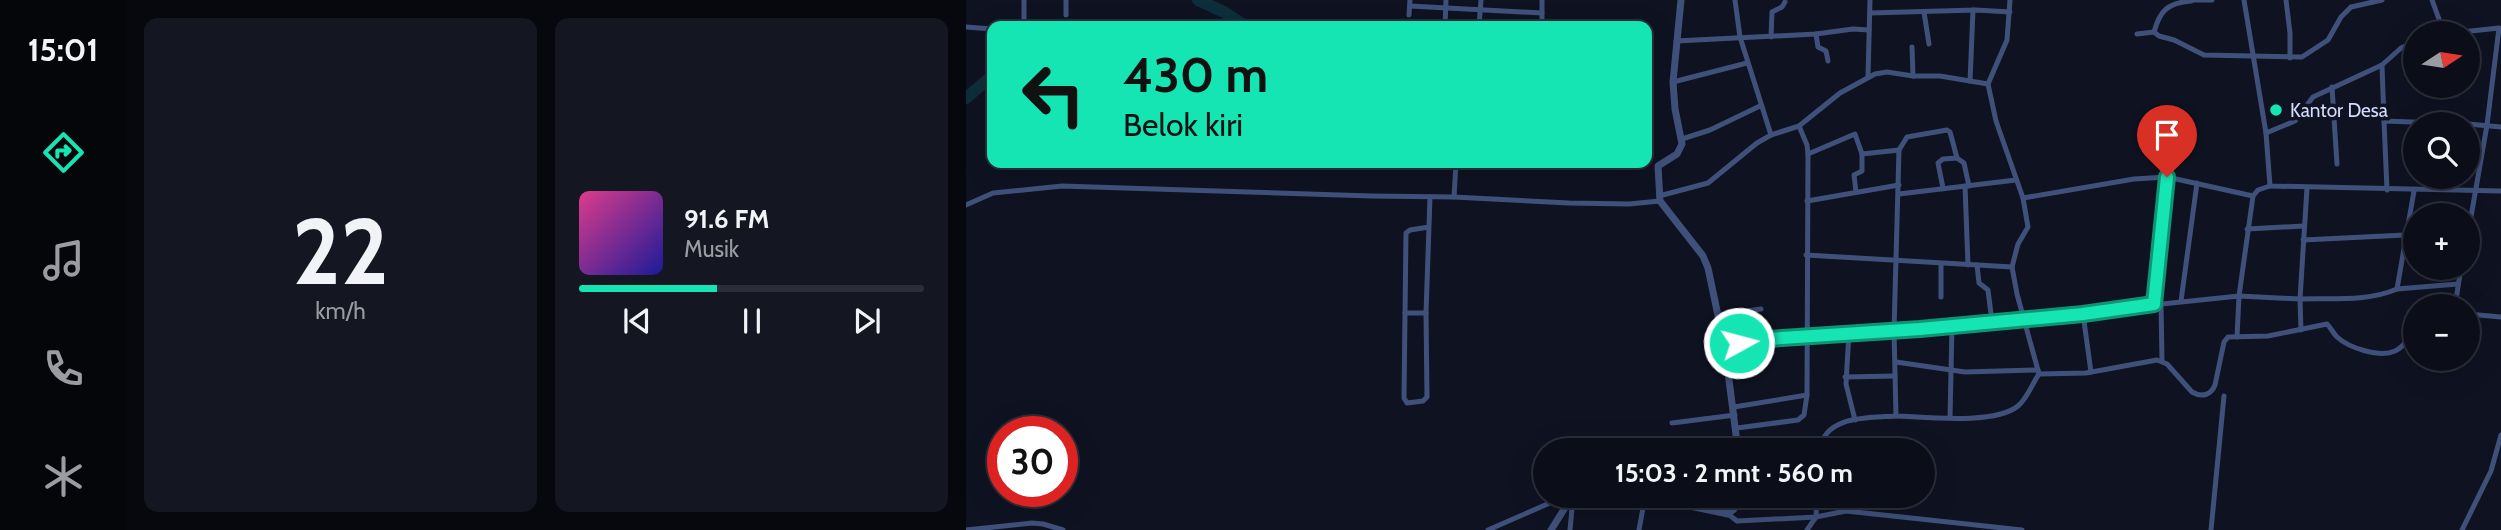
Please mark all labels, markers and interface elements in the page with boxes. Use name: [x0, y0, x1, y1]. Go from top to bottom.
north arrow: [2403, 21, 2480, 98]
map controls: [2403, 21, 2480, 371]
text: 15:01: [28, 30, 98, 69]
text: 430 m: [1123, 45, 1268, 104]
icon: left: [1008, 49, 1099, 140]
place label: Kantor Desa: [2290, 99, 2388, 122]
marker: Kantor Desa: [2268, 102, 2284, 118]
text: Belok kiri: [1123, 105, 1243, 144]
pin: [2137, 105, 2197, 177]
button: search: [2403, 112, 2480, 189]
icon: arrive: [2148, 116, 2186, 154]
icon: directions: [39, 128, 88, 177]
text: 22: [292, 196, 389, 307]
text: 91.6 FM: [684, 203, 769, 235]
button: +: [2403, 203, 2480, 280]
text: Musik: [684, 235, 739, 263]
icon: music: [39, 236, 88, 285]
button: −: [2403, 294, 2480, 371]
text: km/h: [315, 297, 366, 325]
icon: previous: [618, 302, 656, 340]
icon: pause: [733, 302, 771, 340]
icon: next: [848, 302, 886, 340]
position arrow: [1702, 306, 1776, 380]
icon: phone: [39, 344, 88, 393]
speed limit sign: 30: [987, 416, 1078, 507]
icon: climate: [39, 452, 88, 501]
text: 15:03 · 2 mnt · 560 m: [1615, 457, 1853, 489]

